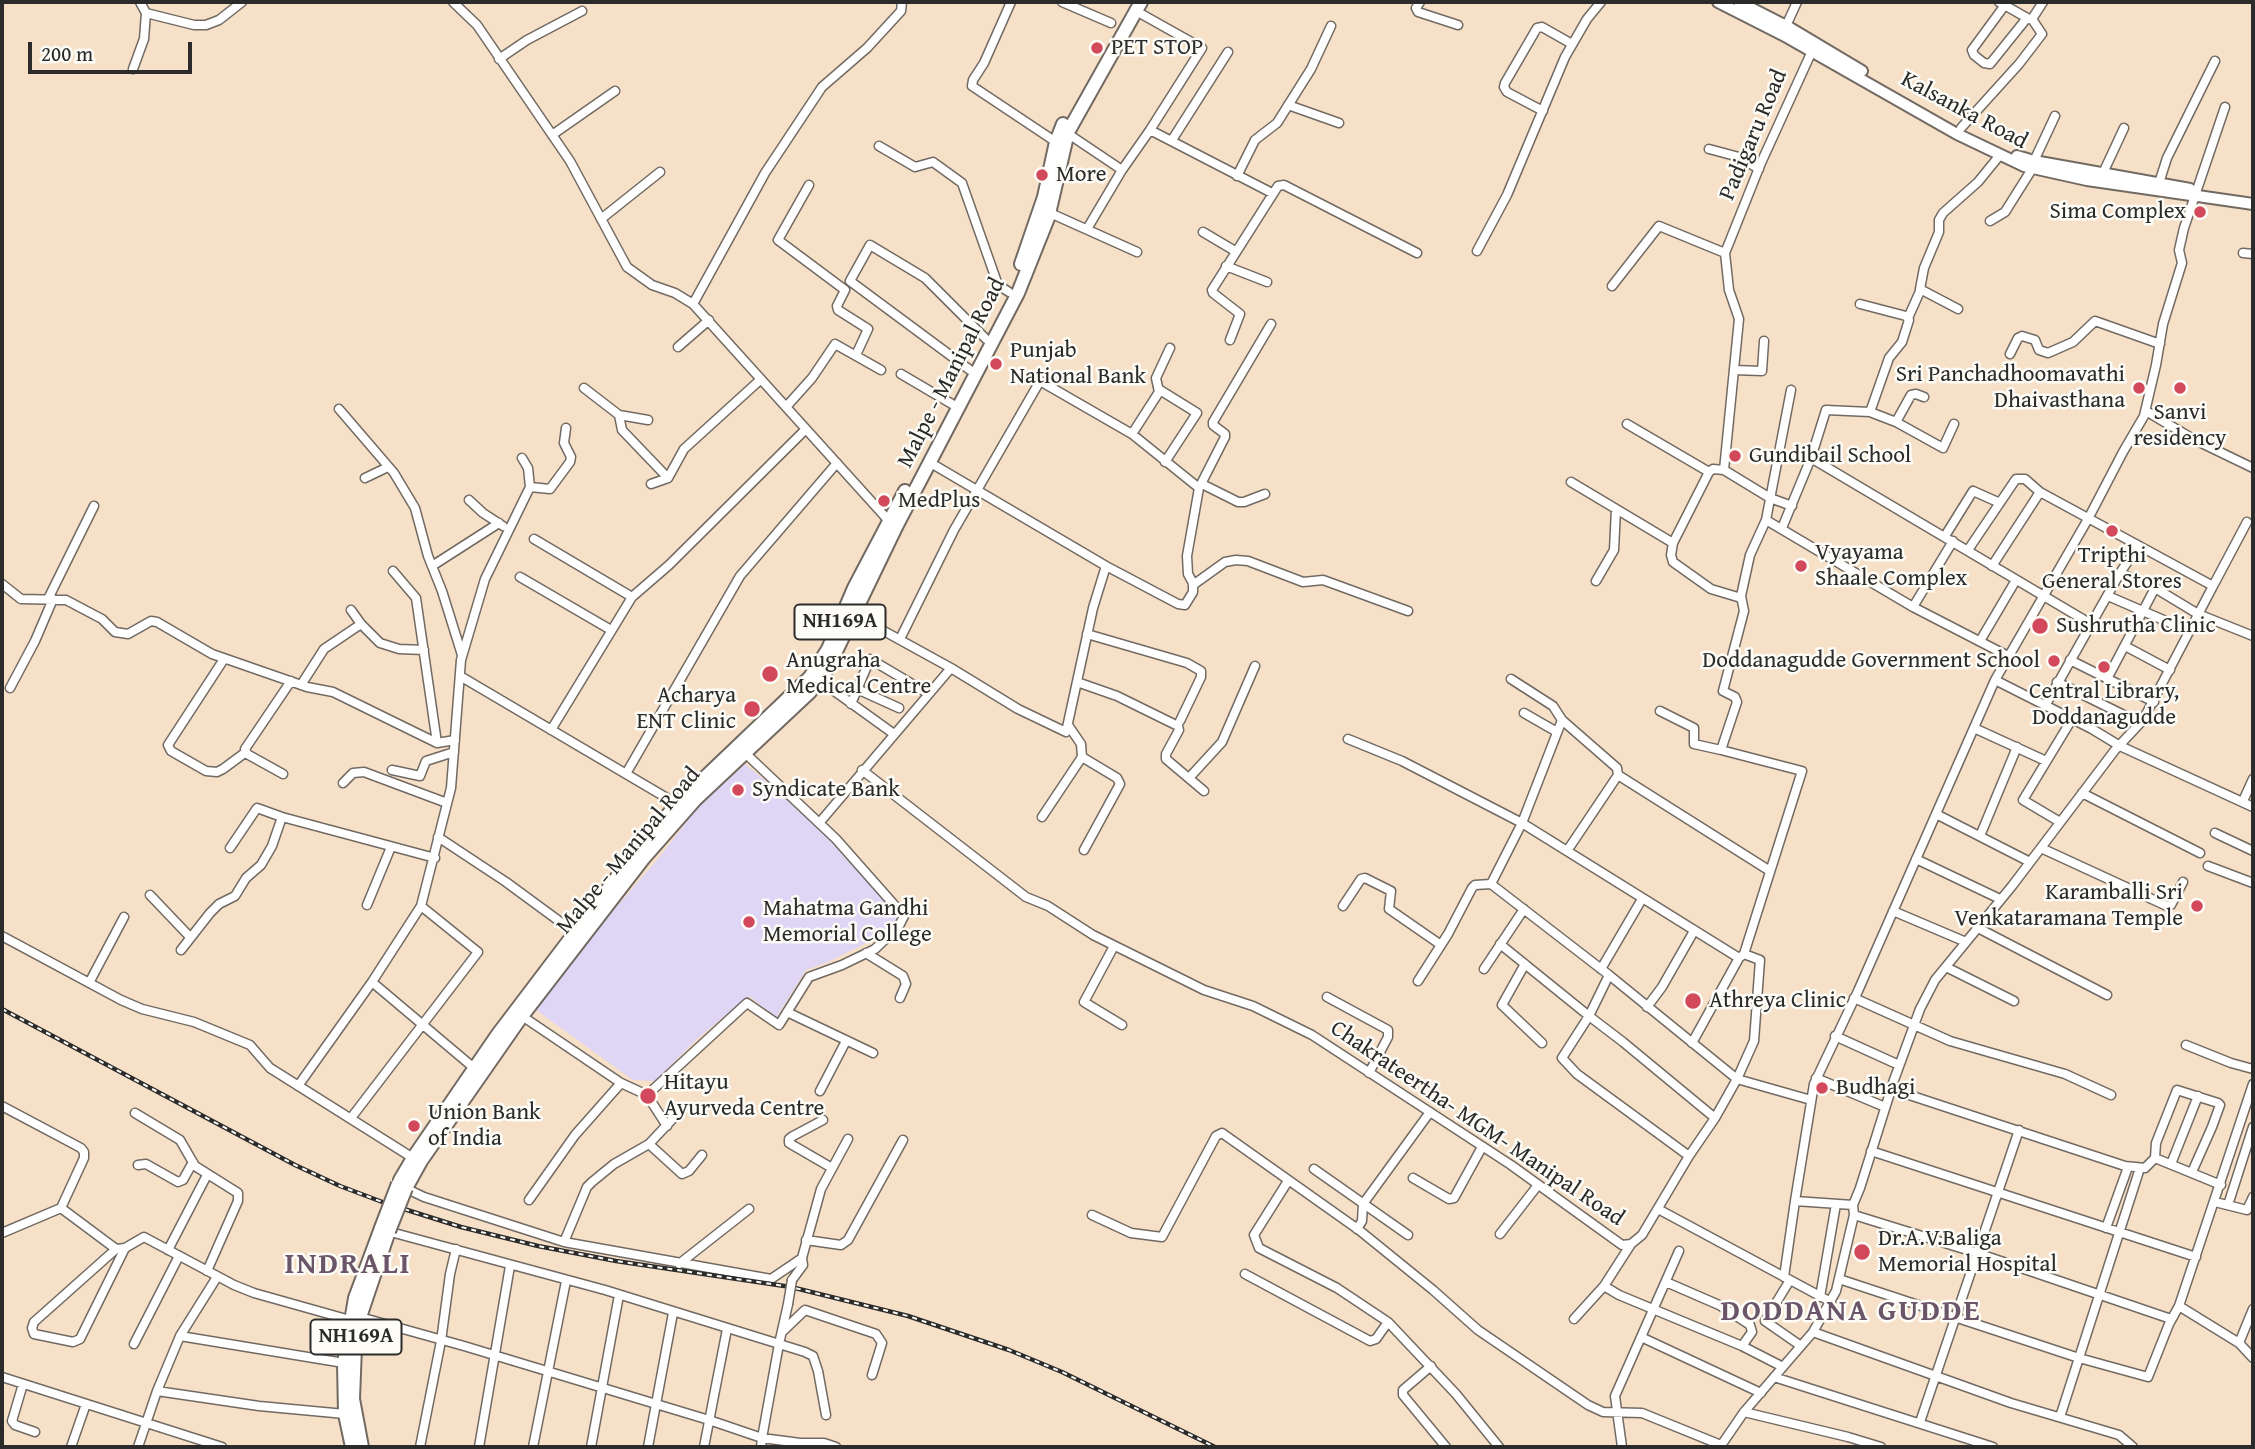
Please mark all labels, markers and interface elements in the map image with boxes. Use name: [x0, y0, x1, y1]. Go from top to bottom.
scale bar: [32, 28, 196, 72]
place label: PET STOP: [1111, 34, 1203, 62]
text: 200 m: [41, 38, 93, 69]
marker: PET STOP: [1089, 40, 1105, 56]
street label: Padigaru Road: [1714, 65, 1794, 205]
street label: Kalsanka Road: [1896, 66, 2032, 156]
place label: More: [1056, 161, 1107, 189]
marker: More: [1034, 167, 1050, 183]
place label: Sima Complex: [2050, 198, 2186, 226]
marker: Sima Complex: [2192, 204, 2208, 220]
street label: Malpe - Manipal Road: [892, 273, 1012, 473]
place label: Punjab National Bank: [1010, 337, 1146, 391]
marker: Punjab National Bank: [988, 356, 1004, 372]
place label: Sri Panchadhoomavathi Dhaivasthana: [1896, 361, 2125, 415]
marker: Sri Panchadhoomavathi Dhaivasthana: [2131, 380, 2147, 396]
marker: Sanvi residency: [2172, 380, 2188, 396]
place label: Sanvi residency: [2133, 399, 2227, 453]
place label: Gundibail School: [1749, 442, 1911, 470]
marker: Gundibail School: [1727, 448, 1743, 464]
place label: MedPlus: [898, 487, 980, 515]
marker: MedPlus: [876, 493, 892, 509]
marker: Tripthi General Stores: [2104, 523, 2120, 539]
place label: Vyayama Shaale Complex: [1815, 539, 1967, 593]
place label: Tripthi General Stores: [2042, 542, 2182, 596]
marker: Vyayama Shaale Complex: [1793, 558, 1809, 574]
road number: NH169A: [794, 604, 886, 640]
place label: Sushrutha Clinic: [2056, 612, 2216, 640]
marker: Sushrutha Clinic: [2030, 616, 2050, 636]
place label: Anugraha Medical Centre: [786, 647, 931, 701]
place label: Doddanagudde Government School: [1702, 647, 2040, 675]
marker: Doddanagudde Government School: [2046, 653, 2062, 669]
marker: Central Library, Doddanagudde: [2096, 659, 2112, 675]
marker: Anugraha Medical Centre: [760, 664, 780, 684]
place label: Central Library, Doddanagudde: [2029, 678, 2179, 732]
place label: Acharya ENT Clinic: [636, 682, 736, 736]
marker: Acharya ENT Clinic: [742, 699, 762, 719]
street label: Malpe - Manipal Road: [551, 762, 707, 940]
place label: Syndicate Bank: [752, 776, 900, 804]
marker: Syndicate Bank: [730, 782, 746, 798]
place label: Karamballi Sri Venkataramana Temple: [1954, 879, 2183, 933]
place label: Mahatma Gandhi Memorial College: [763, 895, 932, 949]
marker: Karamballi Sri Venkataramana Temple: [2189, 898, 2205, 914]
marker: Mahatma Gandhi Memorial College: [741, 914, 757, 930]
place label: Athreya Clinic: [1709, 987, 1846, 1015]
marker: Athreya Clinic: [1683, 991, 1703, 1011]
street label: Chakrateertha- MGM- Manipal Road: [1325, 1015, 1629, 1233]
place label: Hitayu Ayurveda Centre: [664, 1069, 824, 1123]
place label: Budhagi: [1836, 1074, 1915, 1102]
marker: Budhagi: [1814, 1080, 1830, 1096]
marker: Hitayu Ayurveda Centre: [638, 1086, 658, 1106]
place label: Union Bank of India: [428, 1099, 541, 1153]
marker: Union Bank of India: [406, 1118, 422, 1134]
place label: Dr.A.V.Baliga Memorial Hospital: [1878, 1225, 2057, 1279]
marker: Dr.A.V.Baliga Memorial Hospital: [1852, 1242, 1872, 1262]
district label: INDRALI: [285, 1247, 411, 1283]
district label: DODDANA GUDDE: [1722, 1294, 1980, 1330]
road number: NH169A: [310, 1320, 402, 1354]

